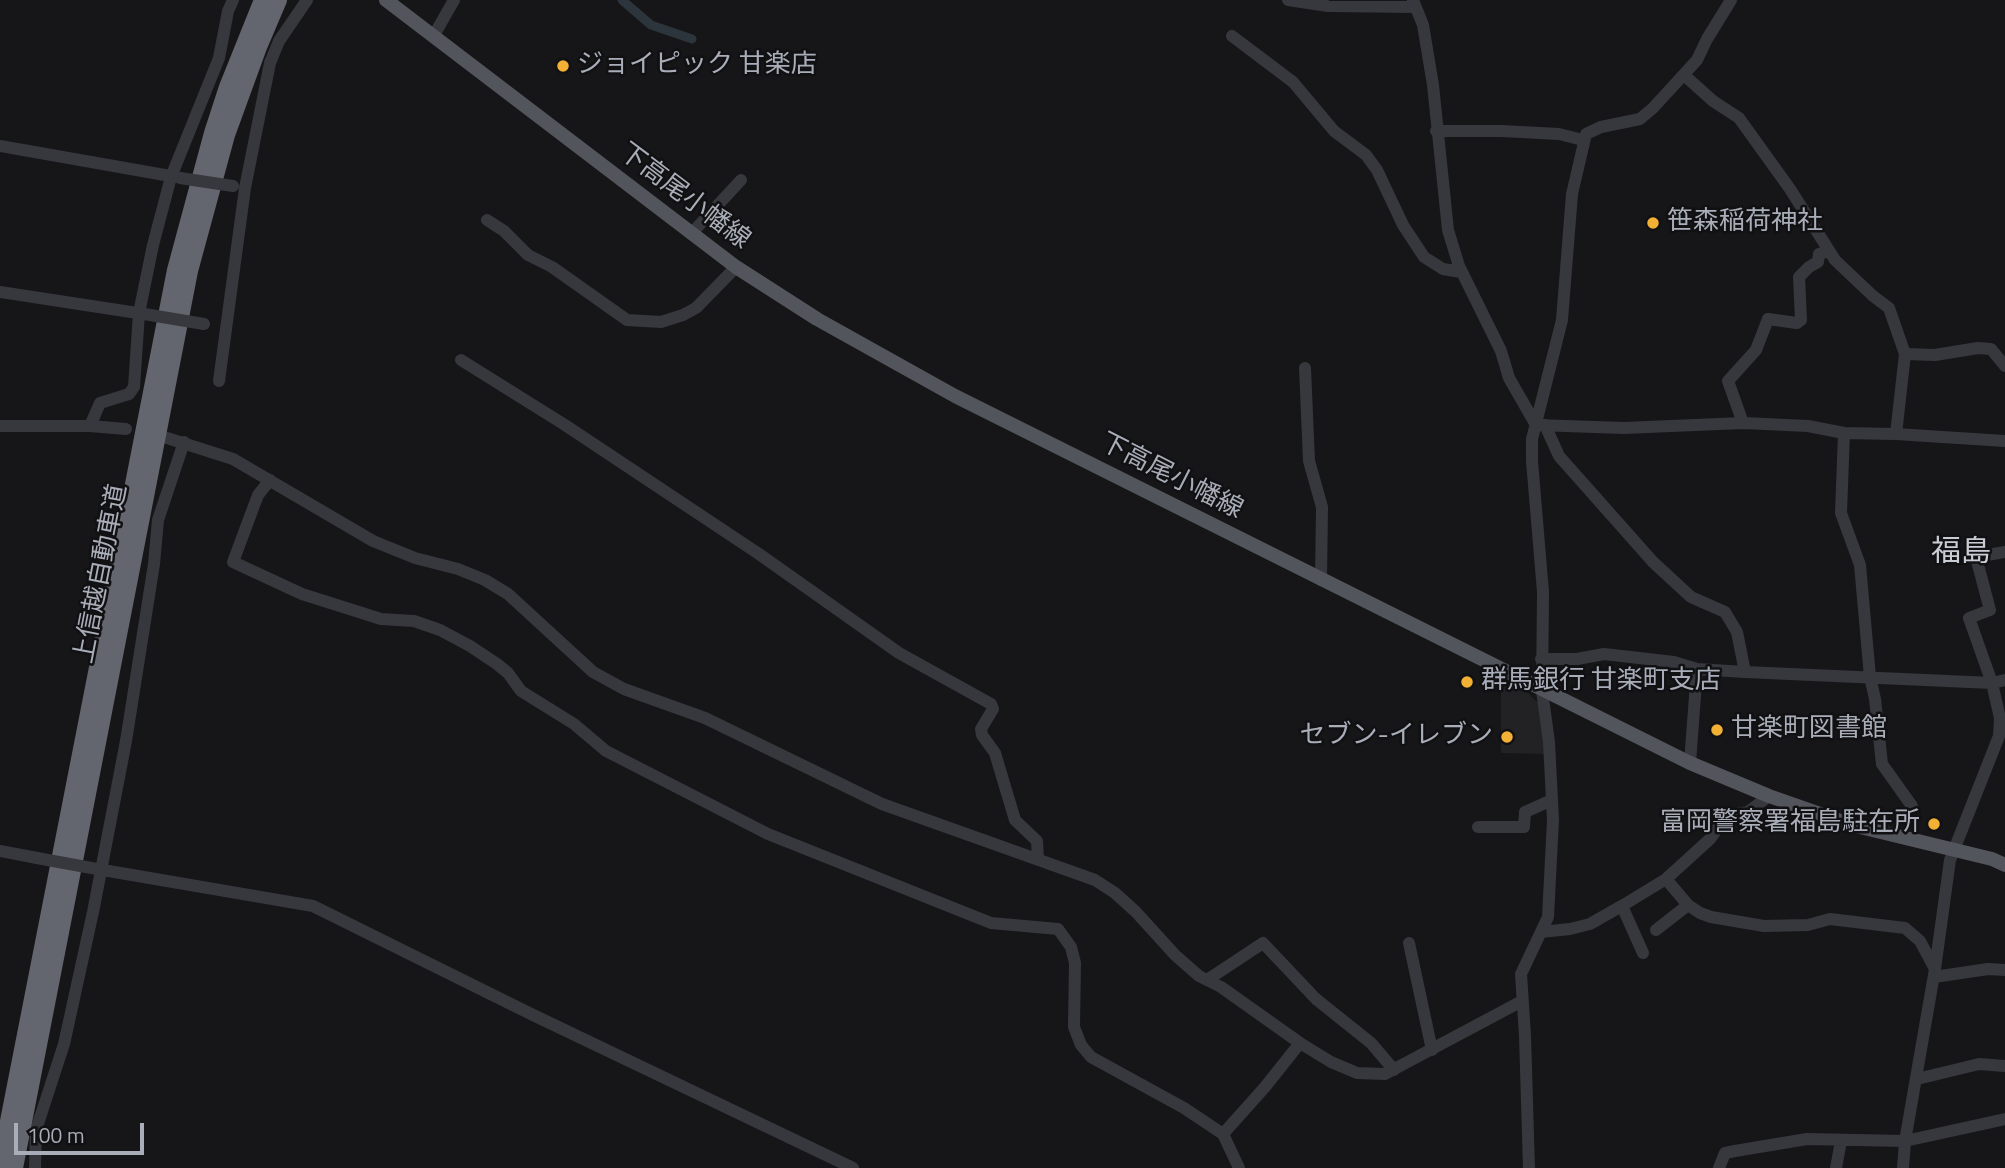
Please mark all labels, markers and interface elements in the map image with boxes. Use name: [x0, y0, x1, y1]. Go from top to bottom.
place label: ジョイピック 甘楽店: [577, 50, 817, 82]
marker: ジョイピック 甘楽店: [555, 58, 571, 74]
street label: 下高尾小幡線: [612, 138, 756, 256]
place label: 笹森稲荷神社: [1667, 207, 1823, 239]
marker: 笹森稲荷神社: [1645, 215, 1661, 231]
street label: 下高尾小幡線: [1094, 428, 1248, 526]
street label: 上信越自動車道: [69, 482, 135, 666]
district label: 福島: [1931, 536, 1991, 572]
place label: 群馬銀行 甘楽町支店: [1481, 666, 1721, 698]
marker: 群馬銀行 甘楽町支店: [1459, 674, 1475, 690]
place label: 甘楽町図書館: [1731, 714, 1887, 746]
place label: セブン-イレブン: [1300, 721, 1493, 753]
marker: 甘楽町図書館: [1709, 722, 1725, 738]
marker: セブン-イレブン: [1499, 729, 1515, 745]
place label: 富岡警察署福島駐在所: [1660, 808, 1920, 840]
marker: 富岡警察署福島駐在所: [1926, 816, 1942, 832]
scale bar: [18, 1108, 147, 1152]
text: 100 m: [27, 1119, 84, 1151]

